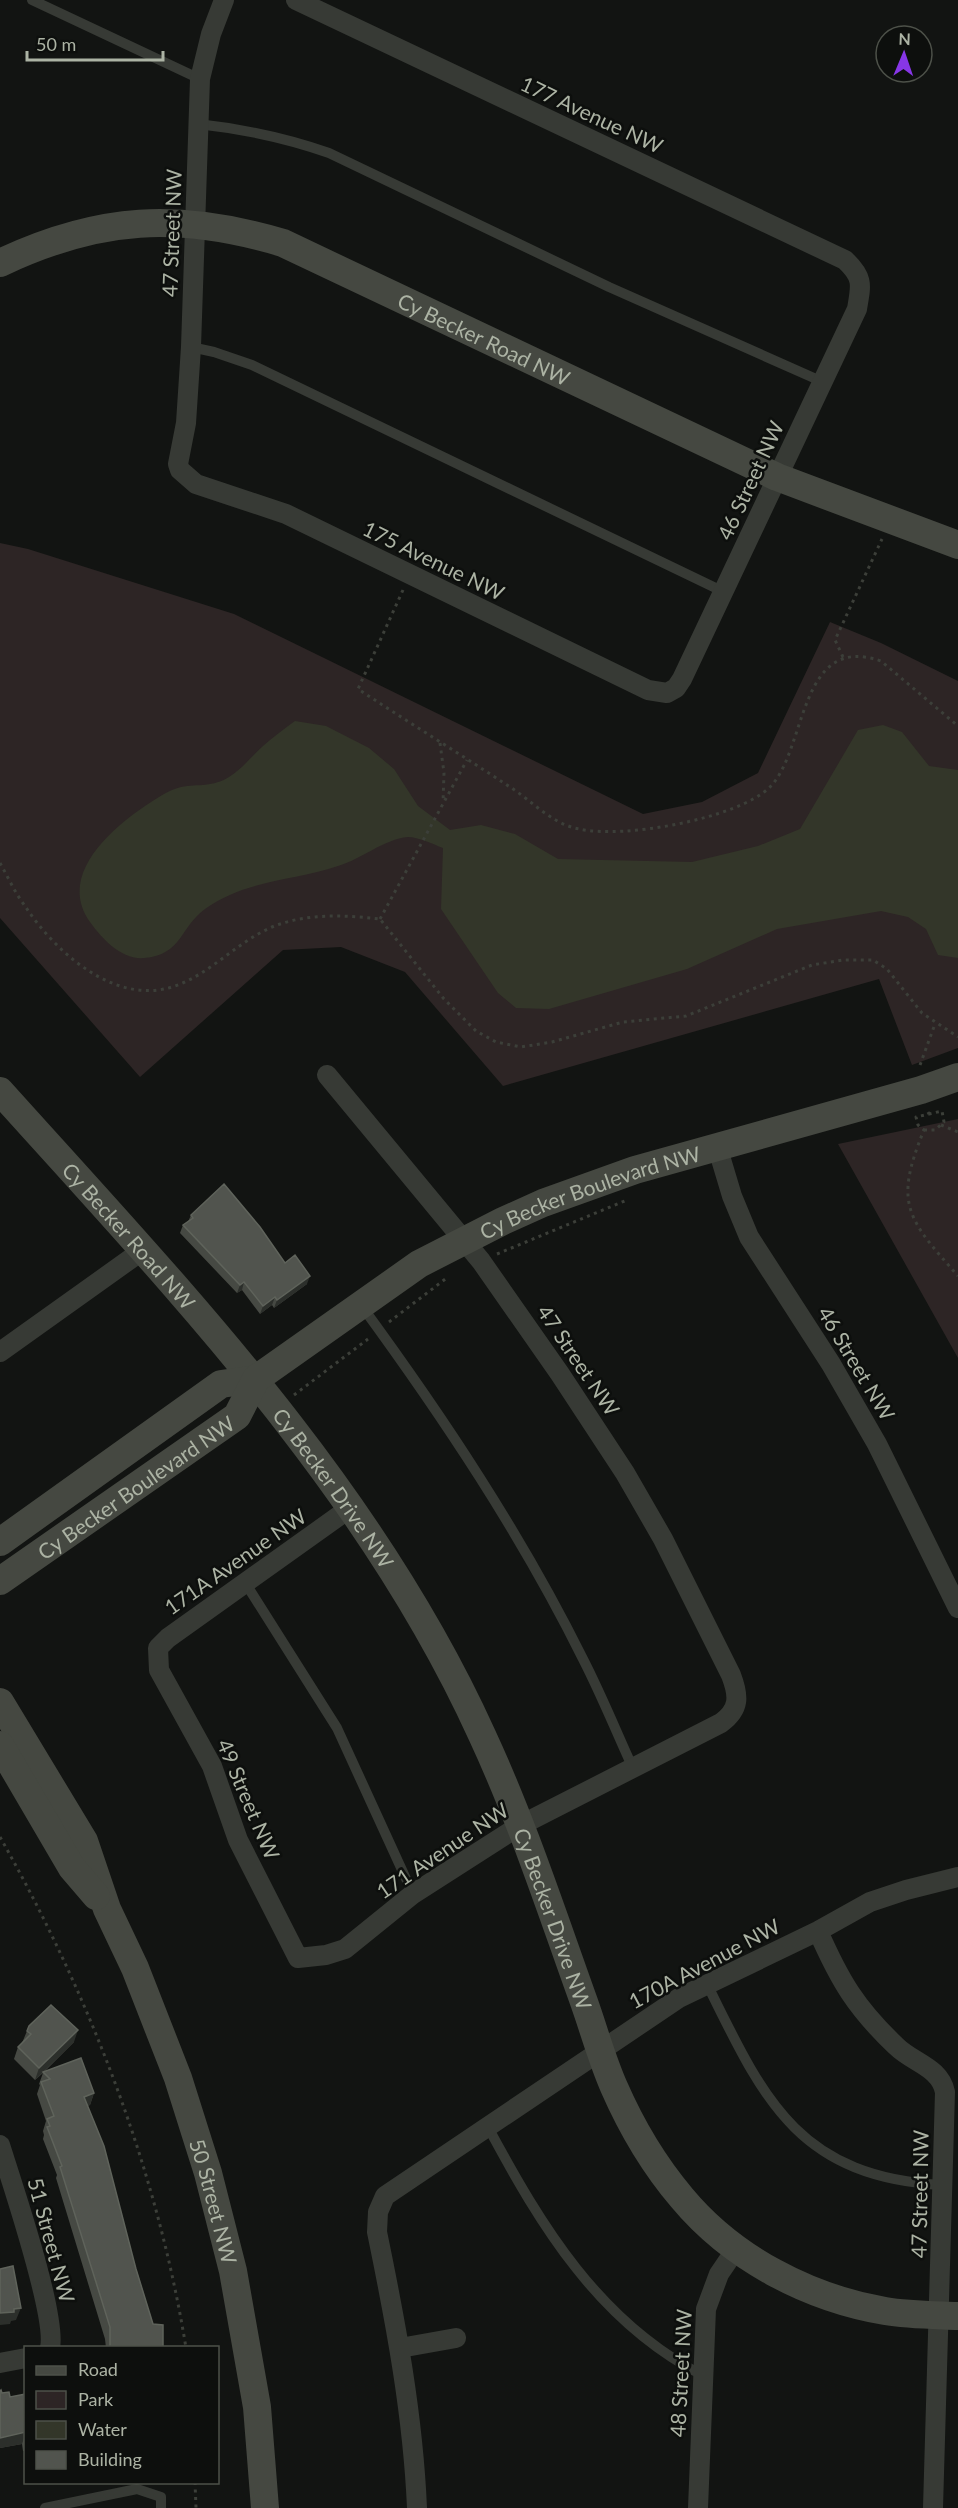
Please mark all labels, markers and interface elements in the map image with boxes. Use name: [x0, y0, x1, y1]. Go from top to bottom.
scale bar: [27, 24, 164, 62]
north arrow: [874, 24, 934, 84]
text: N: [898, 29, 911, 48]
text: 50 m: [36, 33, 76, 55]
street label: 177 Avenue NW: [517, 70, 667, 158]
street label: 47 Street NW: [156, 168, 186, 297]
street label: Cy Becker Road NW: [394, 287, 575, 390]
street label: 46 Street NW: [712, 416, 789, 543]
street label: 175 Avenue NW: [359, 515, 509, 605]
street label: Cy Becker Boulevard NW: [475, 1140, 703, 1244]
street label: Cy Becker Road NW: [58, 1157, 201, 1314]
street label: 47 Street NW: [533, 1300, 625, 1420]
street label: 46 Street NW: [813, 1302, 901, 1425]
street label: Cy Becker Drive NW: [268, 1403, 400, 1572]
street label: Cy Becker Boulevard NW: [32, 1410, 239, 1564]
street label: 171A Avenue NW: [159, 1503, 311, 1619]
street label: 49 Street NW: [212, 1735, 286, 1863]
street label: 171 Avenue NW: [371, 1796, 513, 1903]
street label: Cy Becker Drive NW: [510, 1824, 598, 2013]
street label: 170A Avenue NW: [624, 1913, 784, 2013]
street label: 47 Street NW: [905, 2129, 933, 2258]
street label: 50 Street NW: [185, 2136, 243, 2266]
street label: 51 Street NW: [23, 2175, 81, 2305]
street label: 48 Street NW: [664, 2308, 696, 2438]
legend: [24, 2346, 219, 2484]
text: Road: [78, 2358, 118, 2380]
text: Park: [78, 2388, 114, 2410]
text: Water: [78, 2418, 127, 2440]
text: Building: [78, 2448, 142, 2470]

